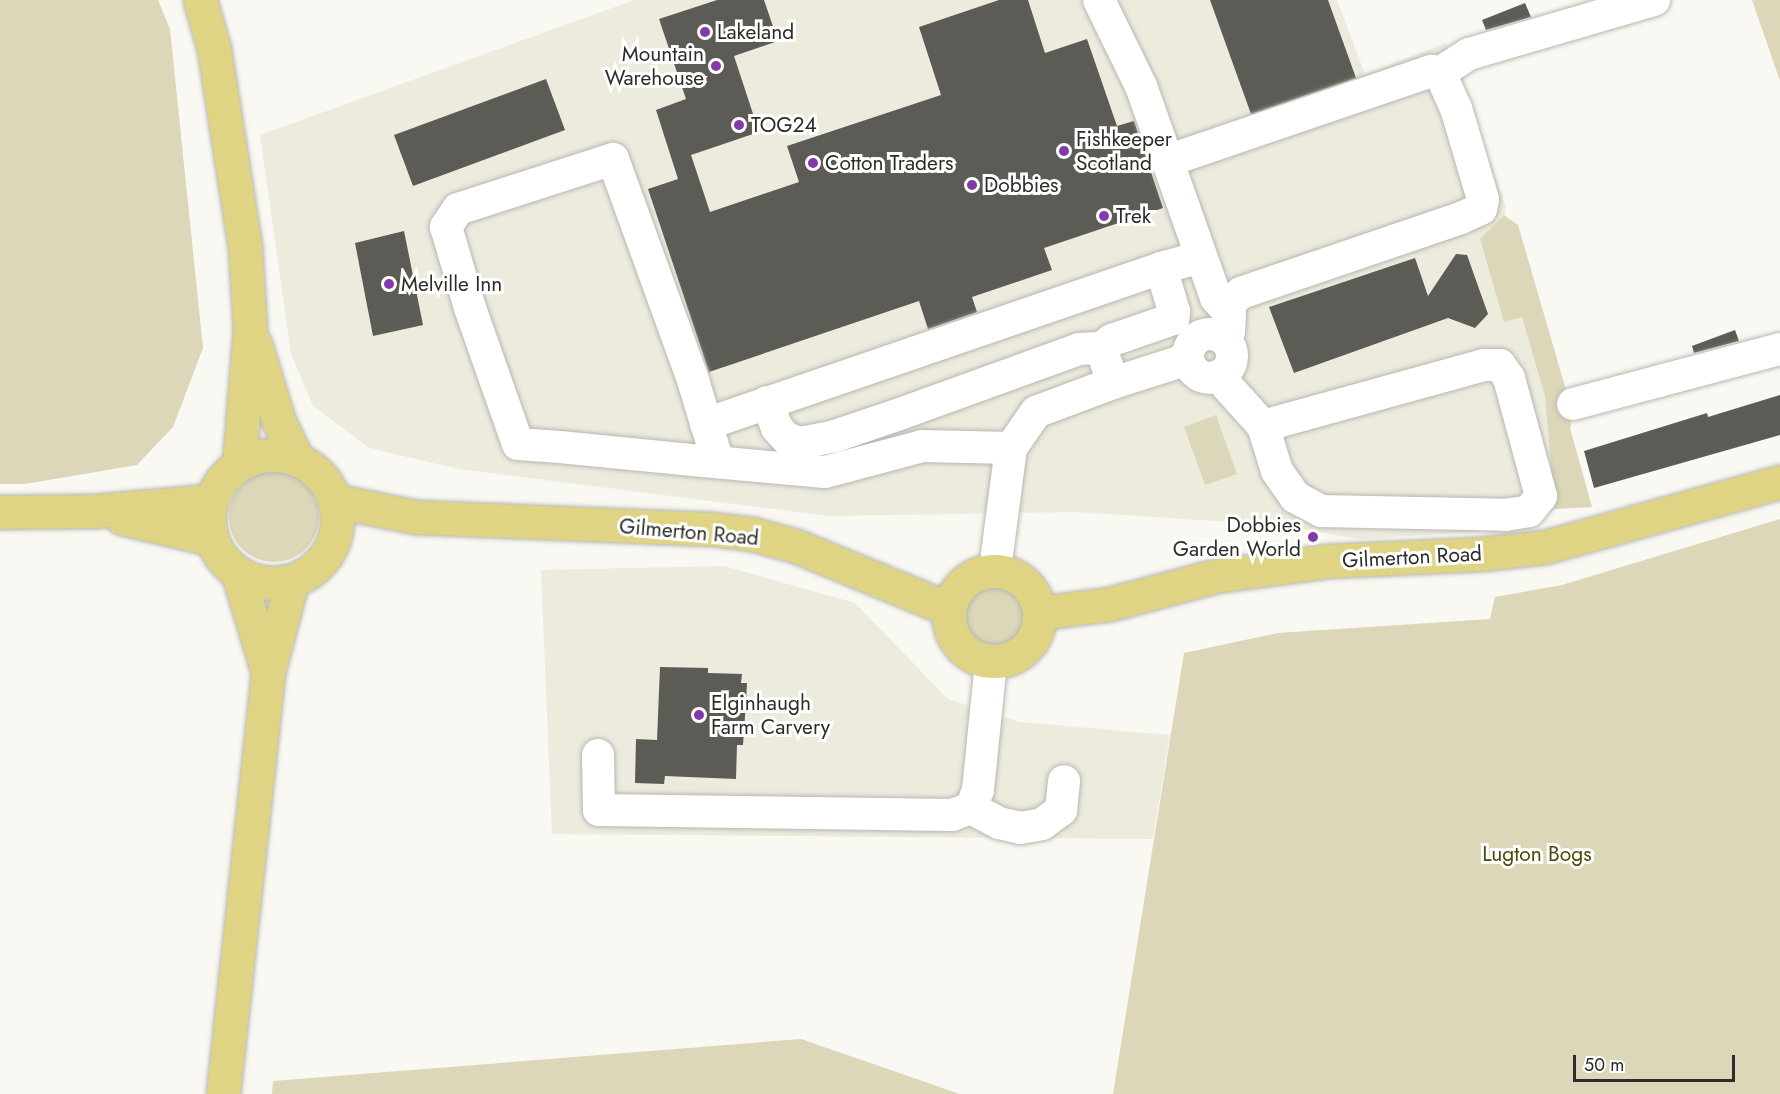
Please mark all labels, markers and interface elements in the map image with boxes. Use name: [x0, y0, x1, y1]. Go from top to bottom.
place label: Lakeland: [717, 19, 794, 45]
marker: Lakeland: [698, 25, 712, 39]
place label: Mountain Warehouse: [605, 41, 704, 91]
marker: Mountain Warehouse: [709, 59, 723, 73]
place label: TOG24: [751, 112, 817, 138]
marker: TOG24: [732, 118, 746, 132]
place label: Fishkeeper Scotland: [1076, 126, 1172, 176]
marker: Fishkeeper Scotland: [1057, 144, 1071, 158]
place label: Cotton Traders: [825, 150, 954, 176]
marker: Cotton Traders: [806, 156, 820, 170]
place label: Dobbies: [984, 172, 1058, 198]
marker: Dobbies: [965, 178, 979, 192]
place label: Trek: [1116, 203, 1151, 229]
marker: Trek: [1097, 209, 1111, 223]
place label: Melville Inn: [401, 271, 502, 297]
marker: Melville Inn: [382, 277, 396, 291]
place label: Dobbies Garden World: [1173, 512, 1301, 562]
street label: Gilmerton Road: [618, 513, 760, 551]
marker: Dobbies Garden World: [1306, 530, 1320, 544]
street label: Gilmerton Road: [1341, 541, 1483, 573]
place label: Elginhaugh Farm Carvery: [711, 690, 830, 740]
marker: Elginhaugh Farm Carvery: [692, 708, 706, 722]
park label: Lugton Bogs: [1482, 841, 1592, 867]
scale bar: [1576, 1043, 1738, 1081]
text: 50 m: [1584, 1052, 1624, 1078]

